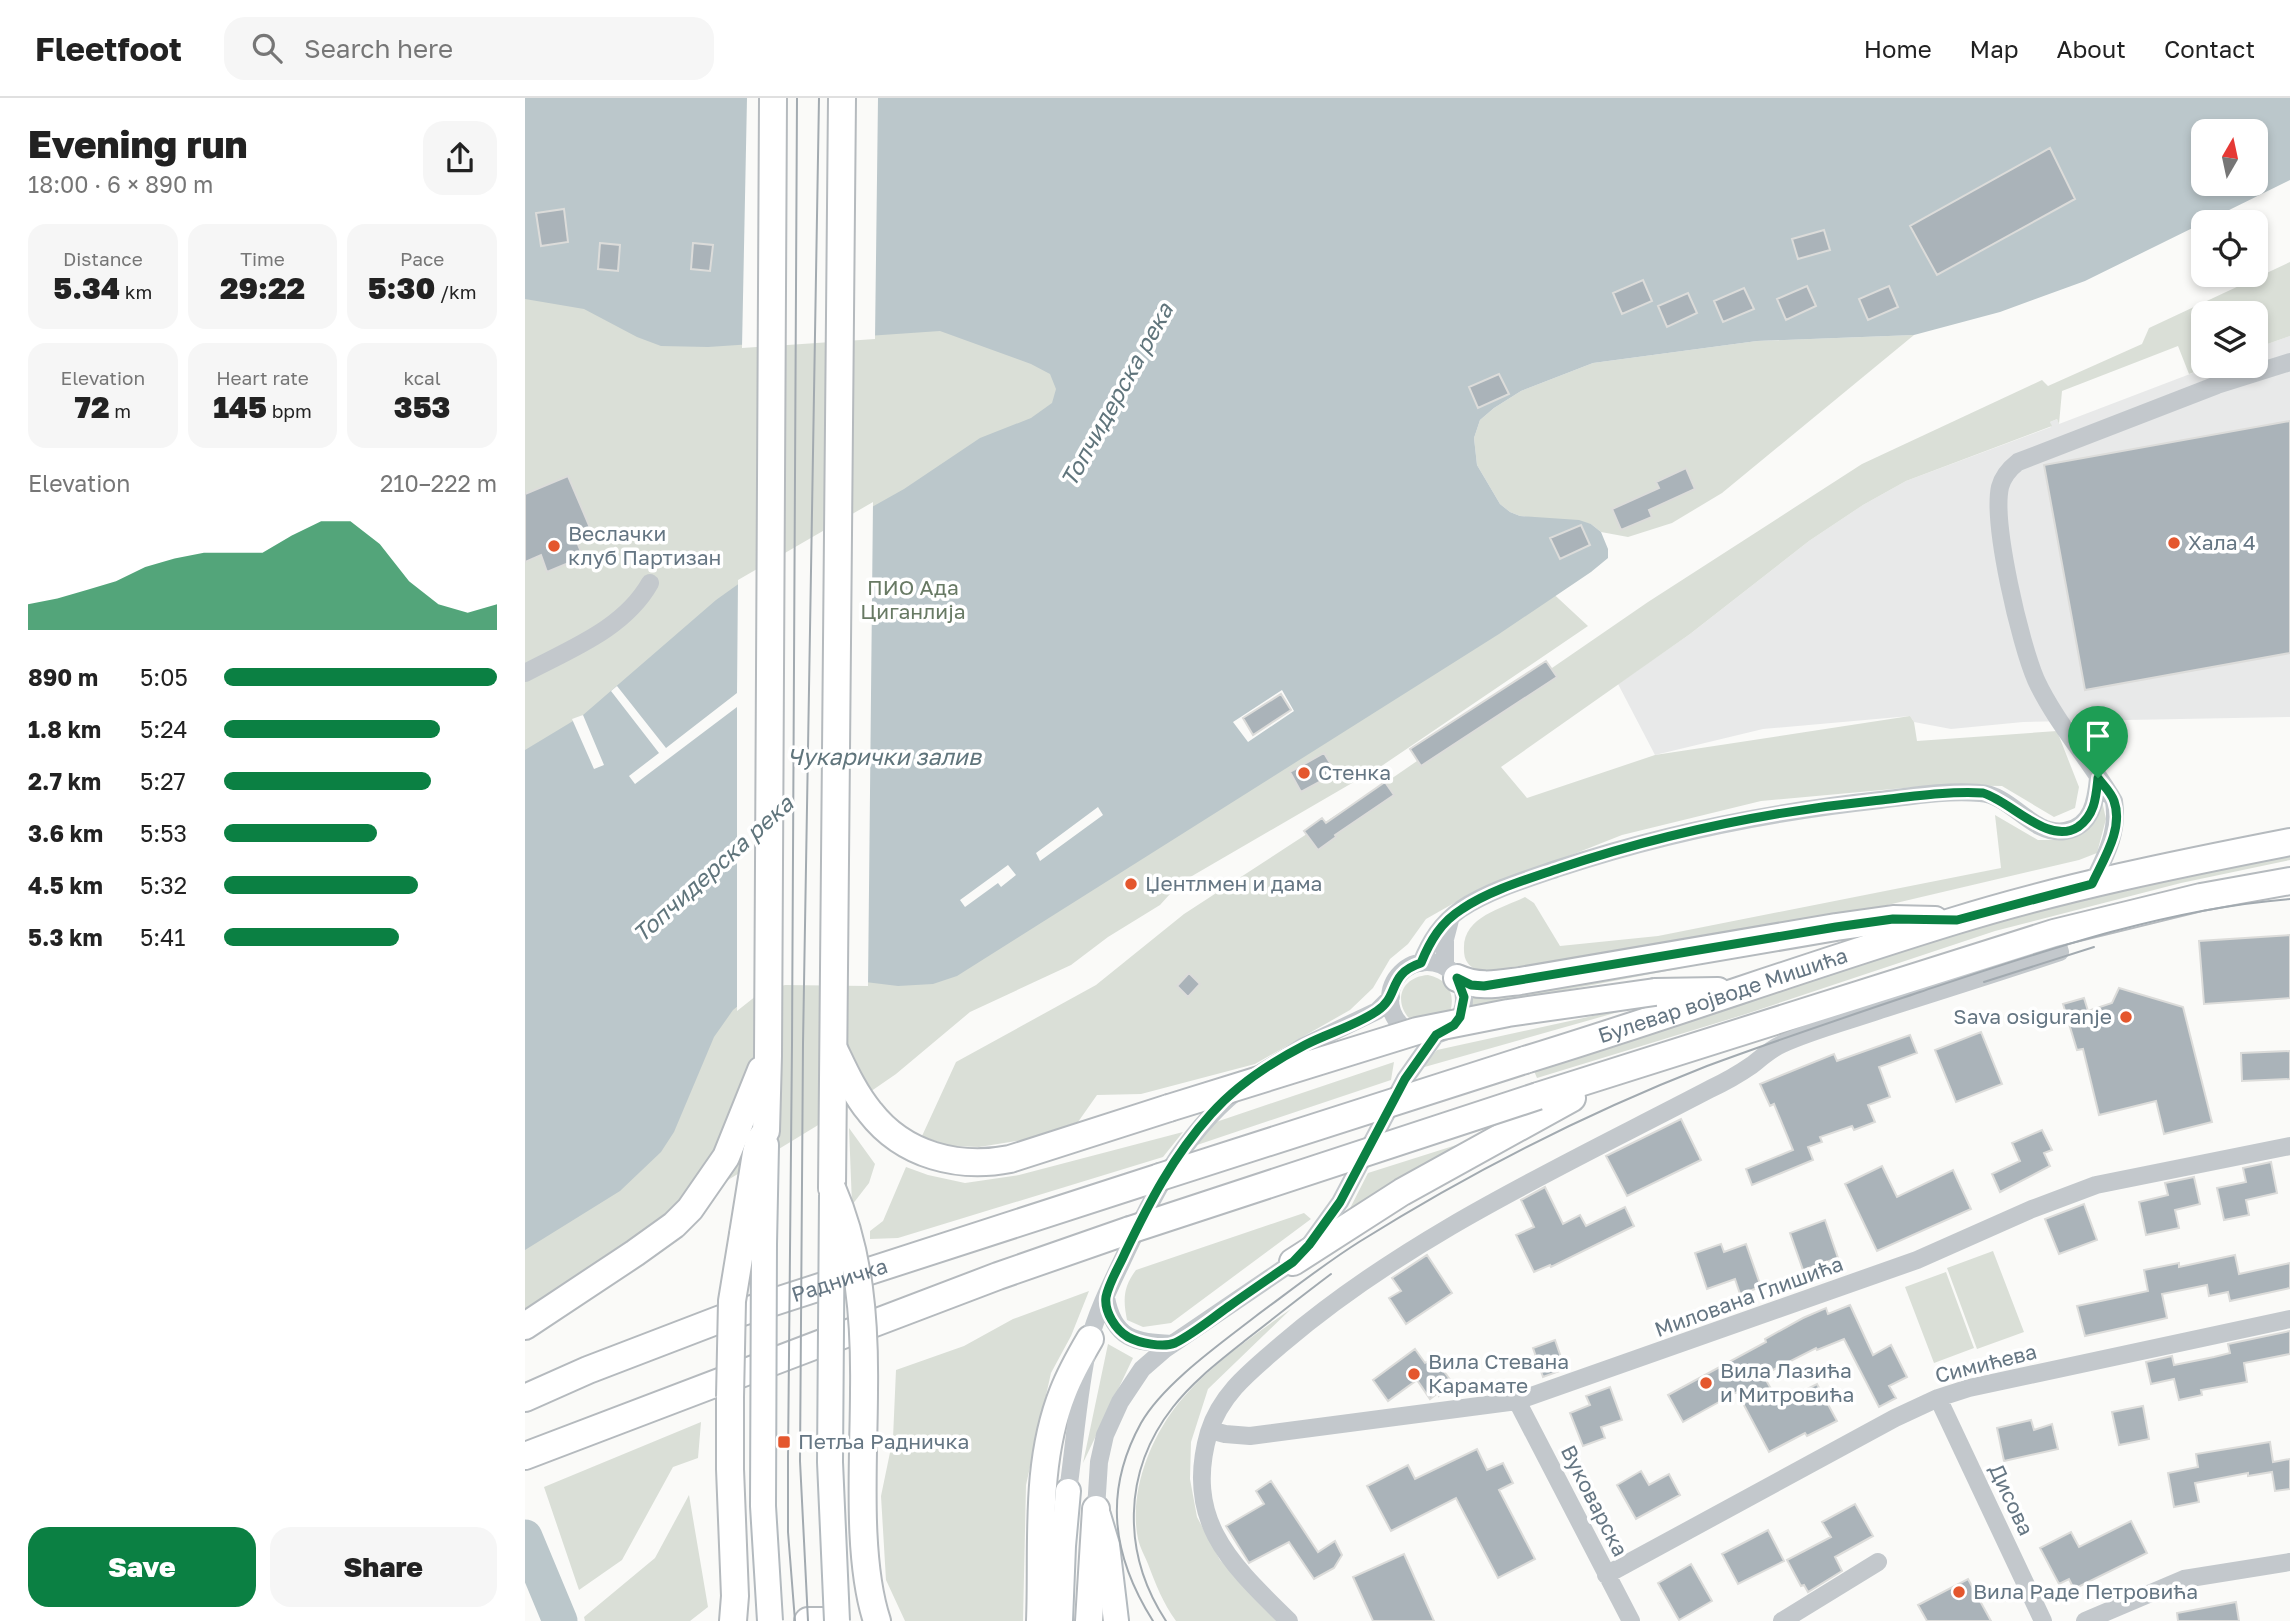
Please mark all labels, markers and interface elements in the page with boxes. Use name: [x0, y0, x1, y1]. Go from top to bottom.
search box: [224, 17, 714, 80]
text: Fleetfoot: [35, 29, 182, 68]
icon: search: [248, 29, 286, 67]
text: Search here: [304, 33, 453, 64]
text: Home: [1864, 34, 1932, 63]
text: Map: [1970, 34, 2019, 63]
text: About: [2057, 34, 2126, 63]
text: Contact: [2164, 34, 2255, 63]
north arrow: [2191, 119, 2268, 196]
map controls: [2191, 119, 2268, 378]
text: Evening run: [28, 121, 247, 166]
button: share: [423, 121, 497, 195]
text: 18:00 · 6 × 890 m: [28, 170, 213, 198]
button: locate: [2191, 210, 2268, 287]
text: Distance: [63, 247, 143, 270]
text: Time: [240, 247, 285, 270]
text: Pace: [400, 247, 444, 270]
text: 5.34: [53, 270, 120, 306]
text: 29:22: [220, 270, 305, 306]
text: 5:30: [368, 270, 435, 306]
text: km: [120, 280, 152, 303]
text: /km: [435, 280, 477, 303]
water label: Топчидерска река: [1054, 297, 1179, 491]
button: layers: [2191, 301, 2268, 378]
text: Elevation: [61, 366, 145, 389]
text: Heart rate: [216, 366, 309, 389]
text: kcal: [403, 366, 441, 389]
text: 72: [75, 389, 110, 425]
text: 145: [213, 389, 267, 425]
text: 353: [394, 389, 451, 425]
text: m: [110, 399, 131, 422]
text: bpm: [267, 399, 312, 422]
text: Elevation: [28, 469, 130, 497]
text: 210–222 m: [380, 469, 497, 497]
place label: Веслачки клуб Партизан: [568, 520, 721, 570]
place label: Хала 4: [2188, 529, 2256, 555]
marker: Хала 4: [2166, 535, 2182, 551]
marker: Веслачки клуб Партизан: [546, 538, 562, 554]
park label: ПИО Ада Циганлија: [860, 574, 966, 624]
text: 890 m: [28, 663, 98, 691]
text: 5:05: [140, 663, 188, 691]
pin: [2068, 706, 2128, 778]
text: 1.8 km: [28, 715, 101, 743]
text: 5:24: [140, 715, 188, 743]
icon: arrive: [2079, 717, 2117, 755]
water label: Чукарички залив: [787, 742, 982, 770]
place label: Стенка: [1318, 759, 1391, 785]
marker: Стенка: [1296, 765, 1312, 781]
text: 2.7 km: [28, 767, 101, 795]
text: 5:27: [140, 767, 186, 795]
water label: Топчидерска река: [627, 788, 799, 947]
text: 3.6 km: [28, 819, 103, 847]
text: 5:53: [140, 819, 187, 847]
place label: Џентлмен и дама: [1145, 870, 1322, 896]
text: 4.5 km: [28, 871, 103, 899]
text: 5:32: [140, 871, 187, 899]
marker: Џентлмен и дама: [1123, 876, 1139, 892]
text: 5.3 km: [28, 923, 103, 951]
text: 5:41: [140, 923, 185, 951]
street label: Булевар војводе Мишића: [1595, 942, 1851, 1048]
place label: Sava osiguranje: [1953, 1003, 2112, 1029]
marker: Sava osiguranje: [2118, 1009, 2134, 1025]
street label: Милована Глишића: [1651, 1250, 1846, 1342]
street label: Радничка: [788, 1252, 891, 1307]
street label: Симићева: [1932, 1338, 2039, 1388]
place label: Вила Стевана Карамате: [1428, 1348, 1569, 1398]
place label: Вила Лазића и Митровића: [1720, 1357, 1854, 1407]
marker: Вила Стевана Карамате: [1406, 1366, 1422, 1382]
marker: Вила Лазића и Митровића: [1698, 1375, 1714, 1391]
place label: Петља Радничка: [798, 1428, 969, 1454]
marker: Петља Радничка: [776, 1434, 792, 1450]
street label: Вуковарска: [1556, 1440, 1634, 1561]
street label: Дисова: [1984, 1460, 2040, 1539]
button: Save: [28, 1527, 256, 1607]
button: Share: [270, 1527, 497, 1607]
place label: Вила Раде Петровића: [1973, 1578, 2198, 1604]
marker: Вила Раде Петровића: [1951, 1584, 1967, 1600]

